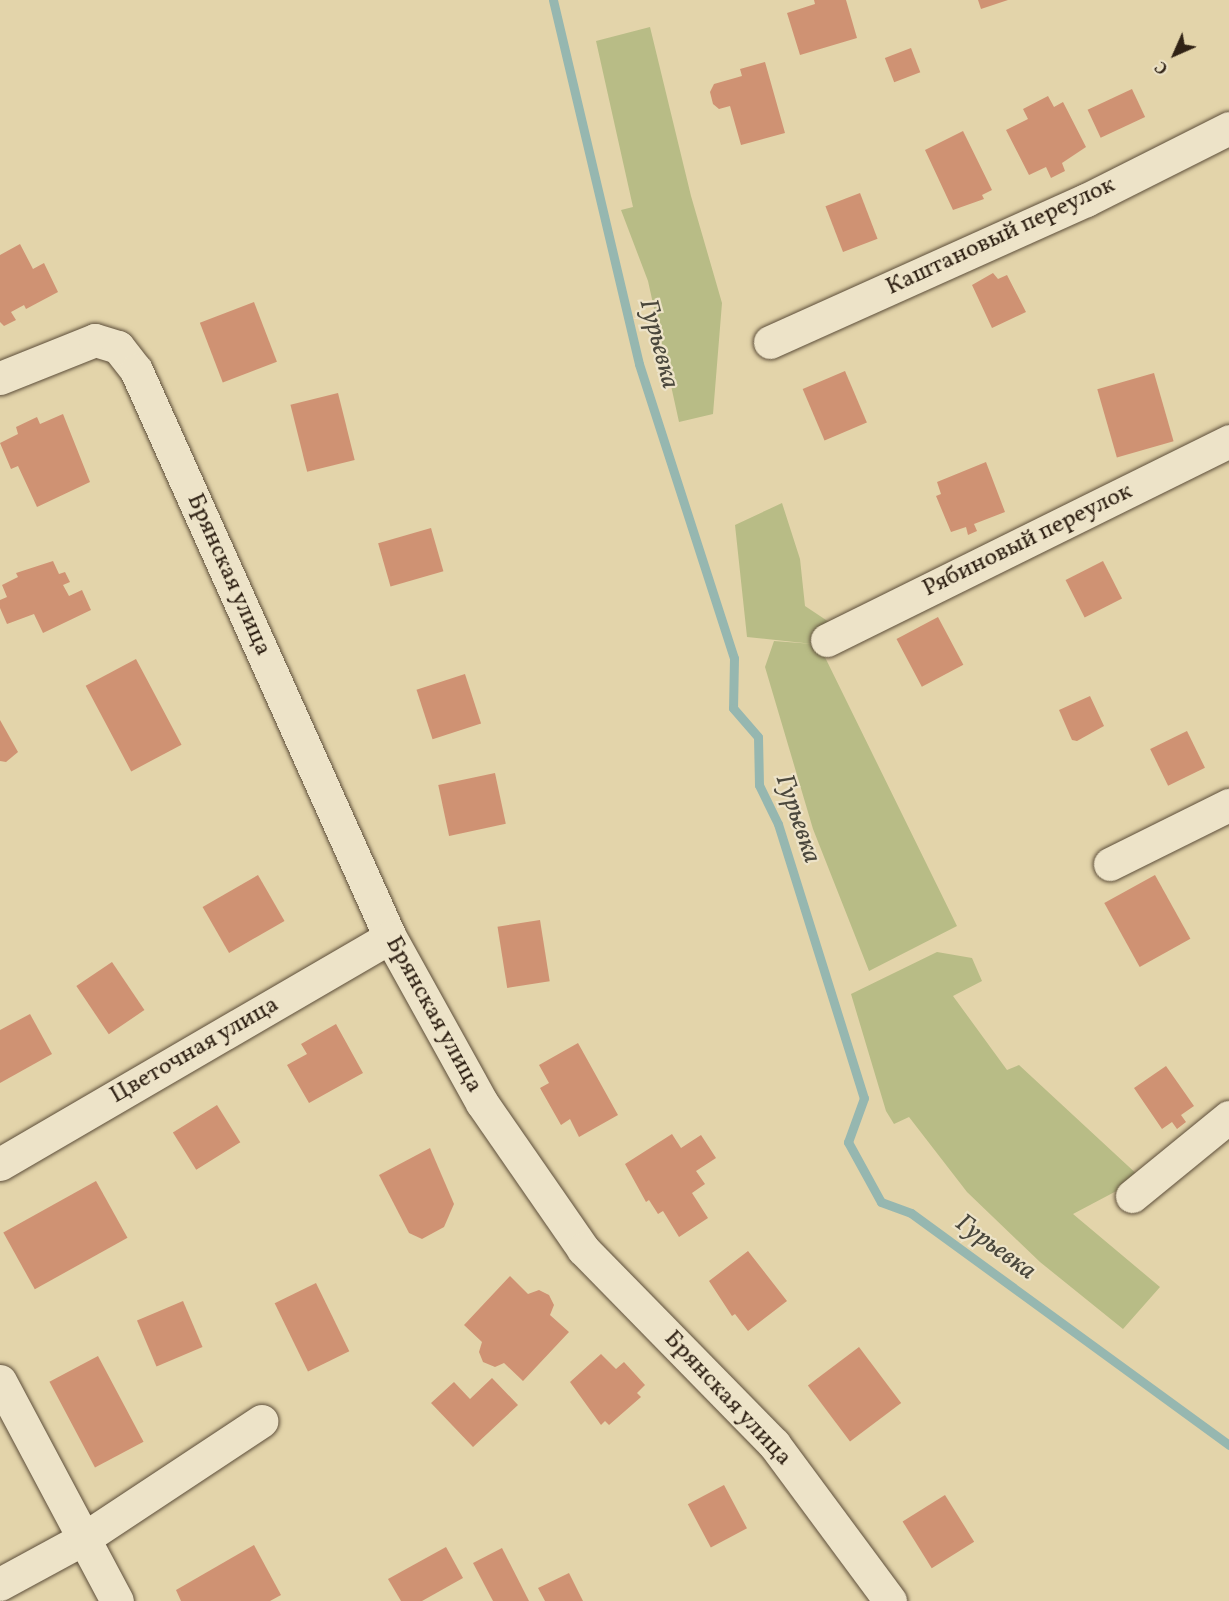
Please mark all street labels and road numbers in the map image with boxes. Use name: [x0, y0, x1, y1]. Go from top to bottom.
street label: Каштановый переулок: [882, 171, 1120, 303]
street label: Рябиновый переулок: [918, 478, 1138, 604]
street label: Брянская улица: [179, 489, 277, 661]
street label: Брянская улица: [378, 931, 488, 1099]
street label: Цветочная улица: [105, 991, 285, 1111]
street label: Брянская улица: [657, 1325, 797, 1473]

